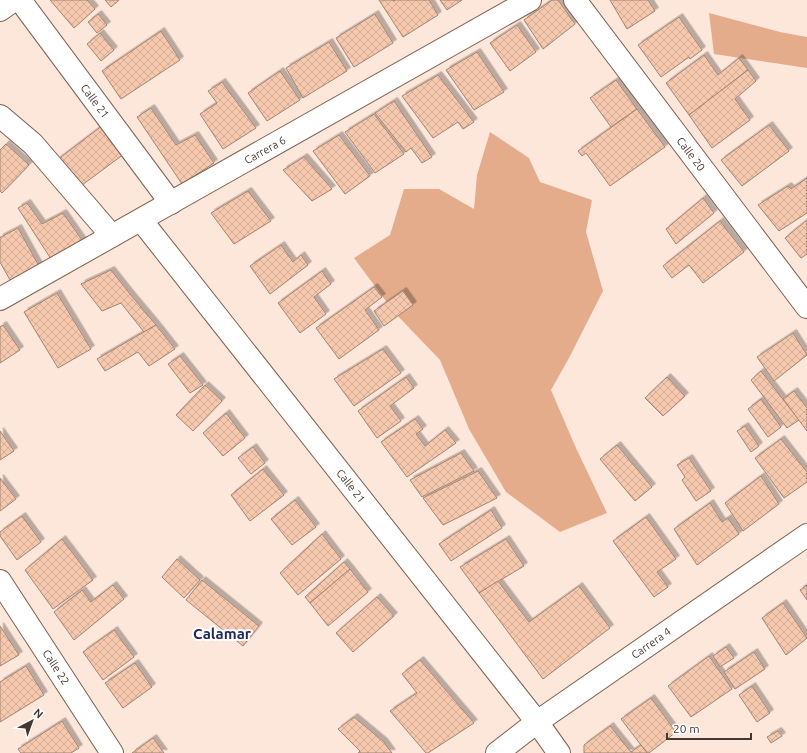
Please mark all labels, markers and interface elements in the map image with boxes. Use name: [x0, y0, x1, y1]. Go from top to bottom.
street label: Calle 21: [78, 82, 112, 120]
street label: Carrera 6: [242, 134, 288, 166]
street label: Calle 20: [674, 135, 708, 173]
street label: Calle 21: [334, 467, 368, 505]
district label: Calamar: [193, 625, 252, 642]
street label: Carrera 4: [629, 625, 673, 661]
street label: Calle 22: [40, 647, 72, 687]
north arrow: [12, 701, 52, 741]
text: N: [32, 706, 46, 721]
scale bar: [667, 715, 751, 741]
text: 20 m: [673, 722, 700, 735]

